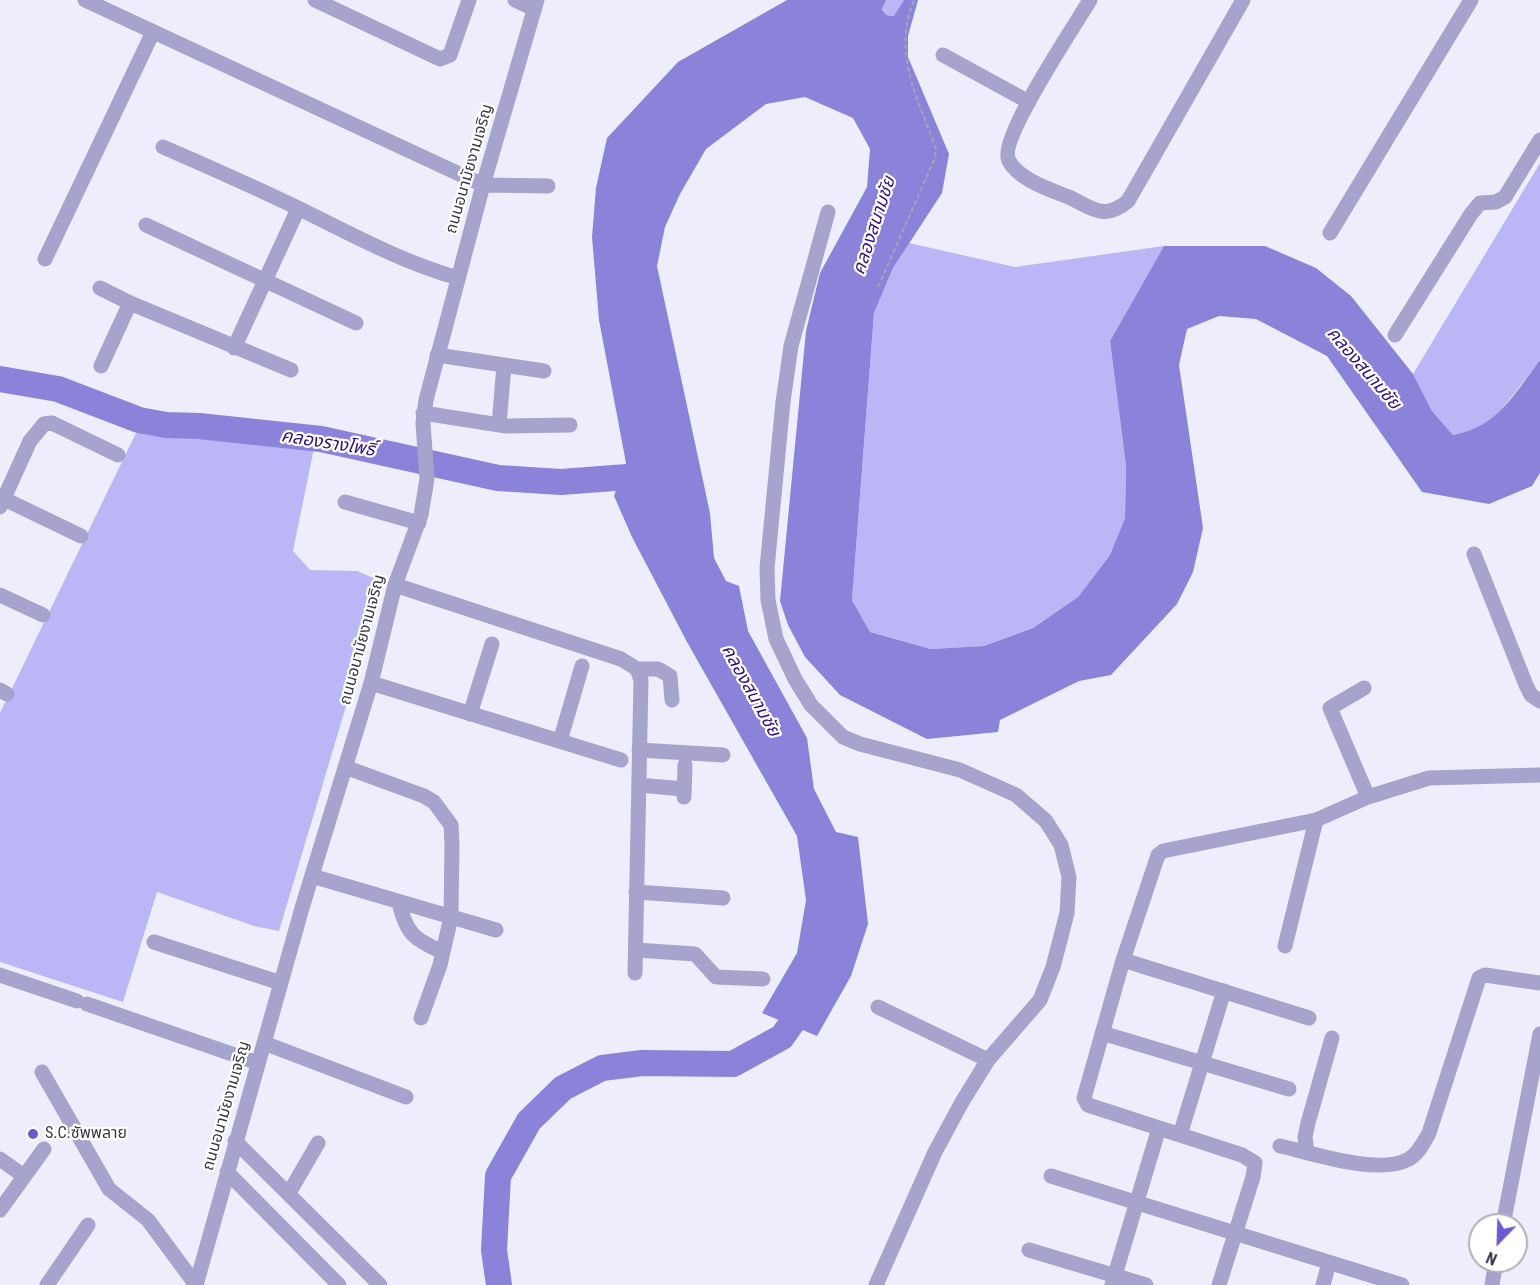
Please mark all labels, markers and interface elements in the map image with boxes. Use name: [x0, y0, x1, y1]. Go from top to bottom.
street label: ถนนอนามัยงามเจริญ: [442, 102, 498, 236]
water label: คลองสนามชัย: [849, 174, 901, 278]
water label: คลองสนามชัย: [1322, 324, 1404, 414]
water label: คลองรางโพธิ์: [280, 426, 376, 462]
street label: ถนนอนามัยงามเจริญ: [336, 573, 390, 707]
water label: คลองสนามชัย: [716, 641, 784, 741]
street label: ถนนอนามัยงามเจริญ: [199, 1039, 255, 1173]
place label: S.C.ซัพพลาย: [45, 1124, 127, 1144]
marker: S.C.ซัพพลาย: [26, 1127, 40, 1141]
north arrow: [1468, 1213, 1528, 1273]
text: N: [1483, 1248, 1500, 1269]

